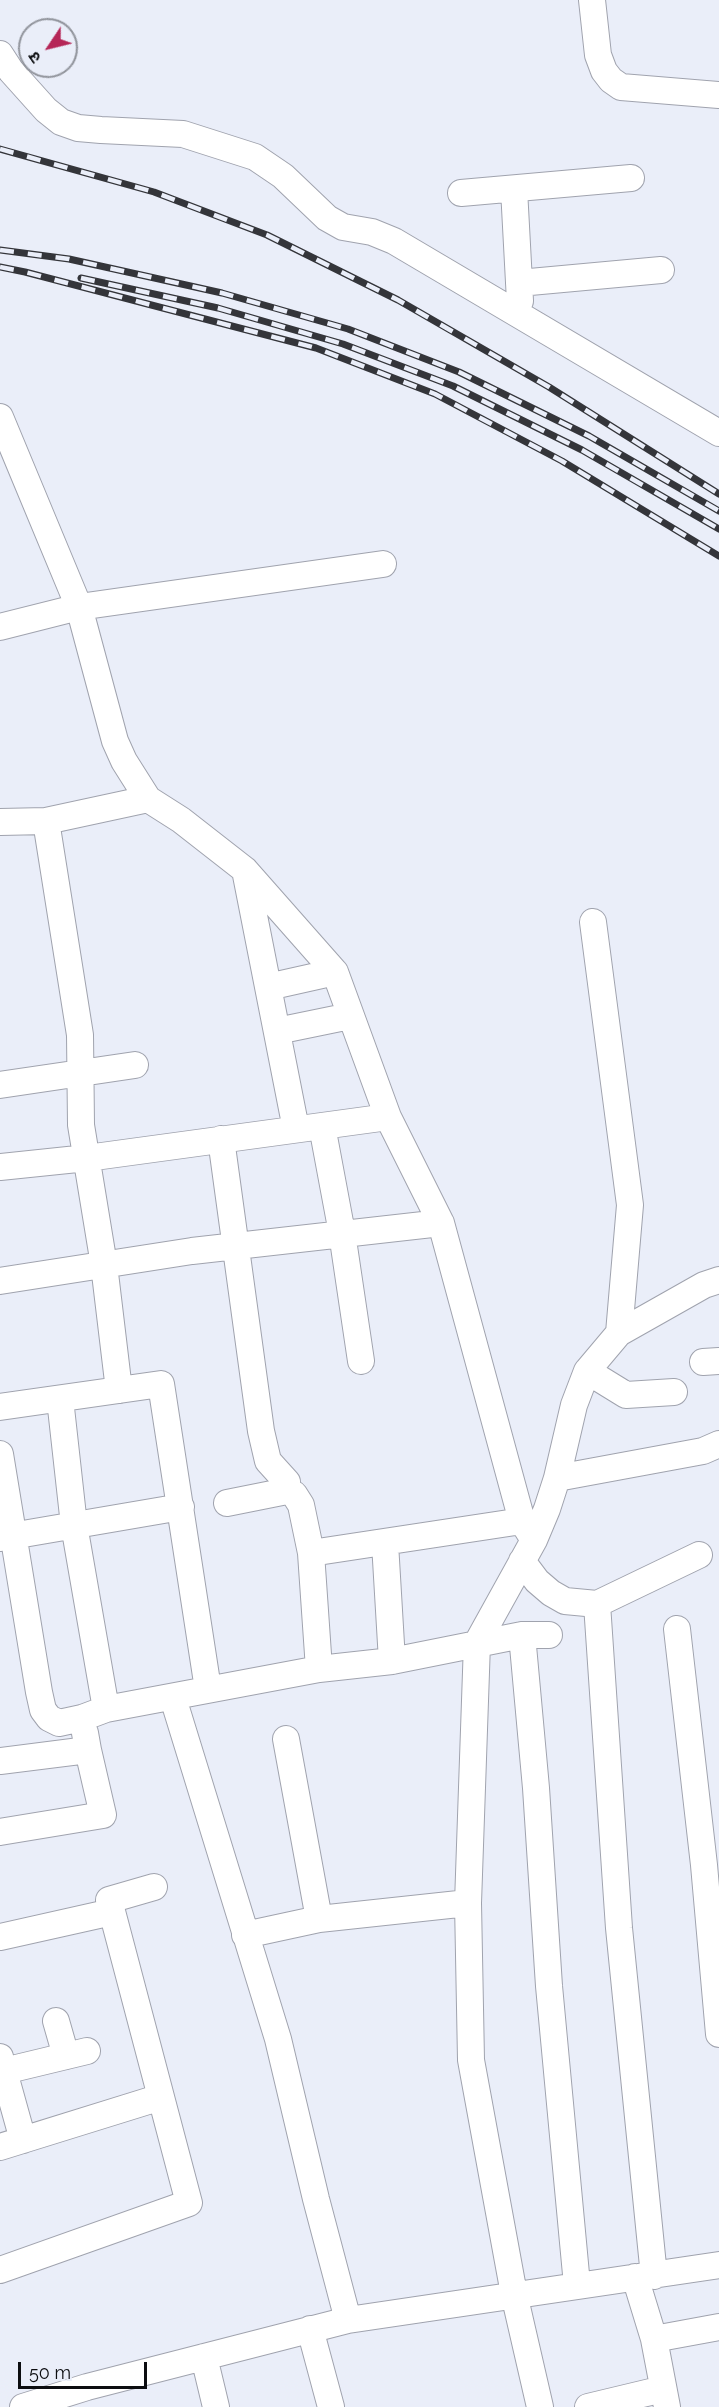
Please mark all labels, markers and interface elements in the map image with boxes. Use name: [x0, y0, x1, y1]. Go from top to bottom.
north arrow: [18, 18, 78, 78]
text: उ: [24, 48, 45, 67]
scale bar: [21, 2350, 150, 2388]
text: 50 m: [29, 2362, 71, 2383]

